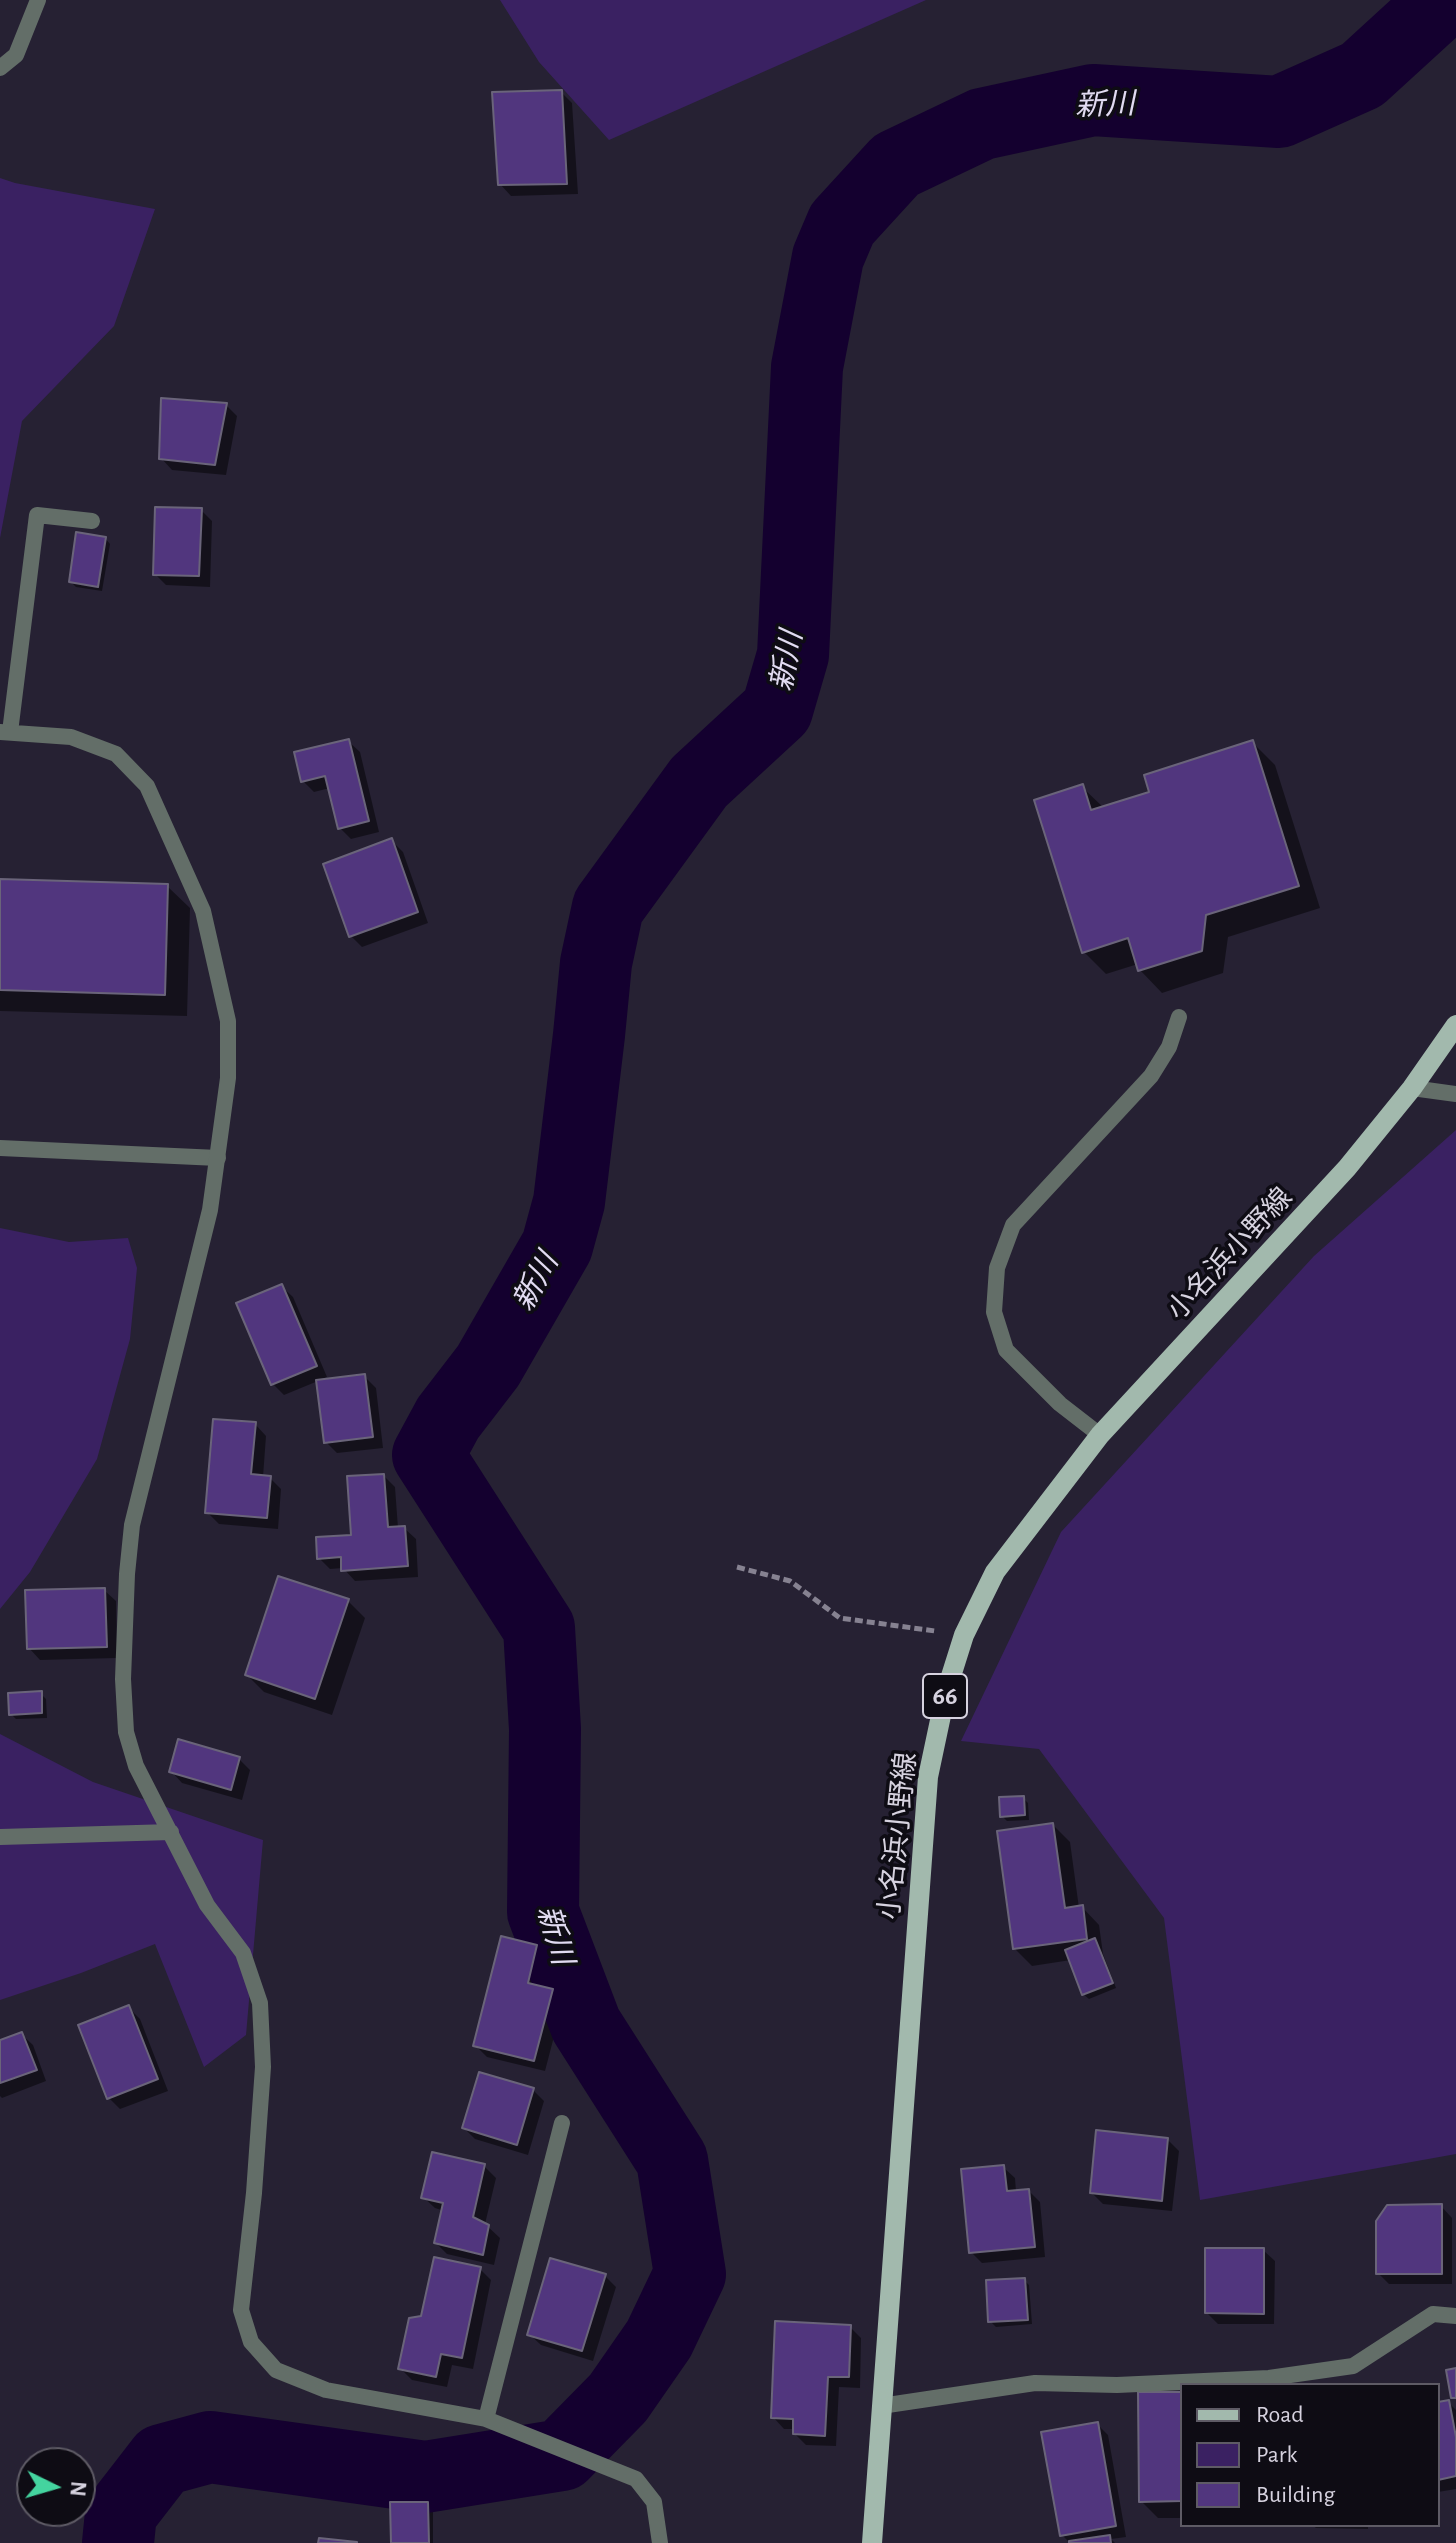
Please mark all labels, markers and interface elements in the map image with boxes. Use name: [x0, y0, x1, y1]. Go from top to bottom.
water label: 新川: [1074, 86, 1136, 124]
water label: 新川: [764, 628, 810, 694]
street label: 小名浜小野線: [1160, 1181, 1300, 1327]
water label: 新川: [506, 1247, 566, 1317]
road number: 66: [923, 1674, 967, 1718]
street label: 小名浜小野線: [873, 1751, 923, 1921]
water label: 新川: [529, 1901, 581, 1969]
legend: [1180, 2383, 1440, 2527]
text: Road: [1256, 2403, 1304, 2427]
text: Park: [1256, 2443, 1297, 2467]
north arrow: [16, 2447, 96, 2527]
text: N: [66, 2480, 90, 2497]
text: Building: [1256, 2483, 1335, 2507]

